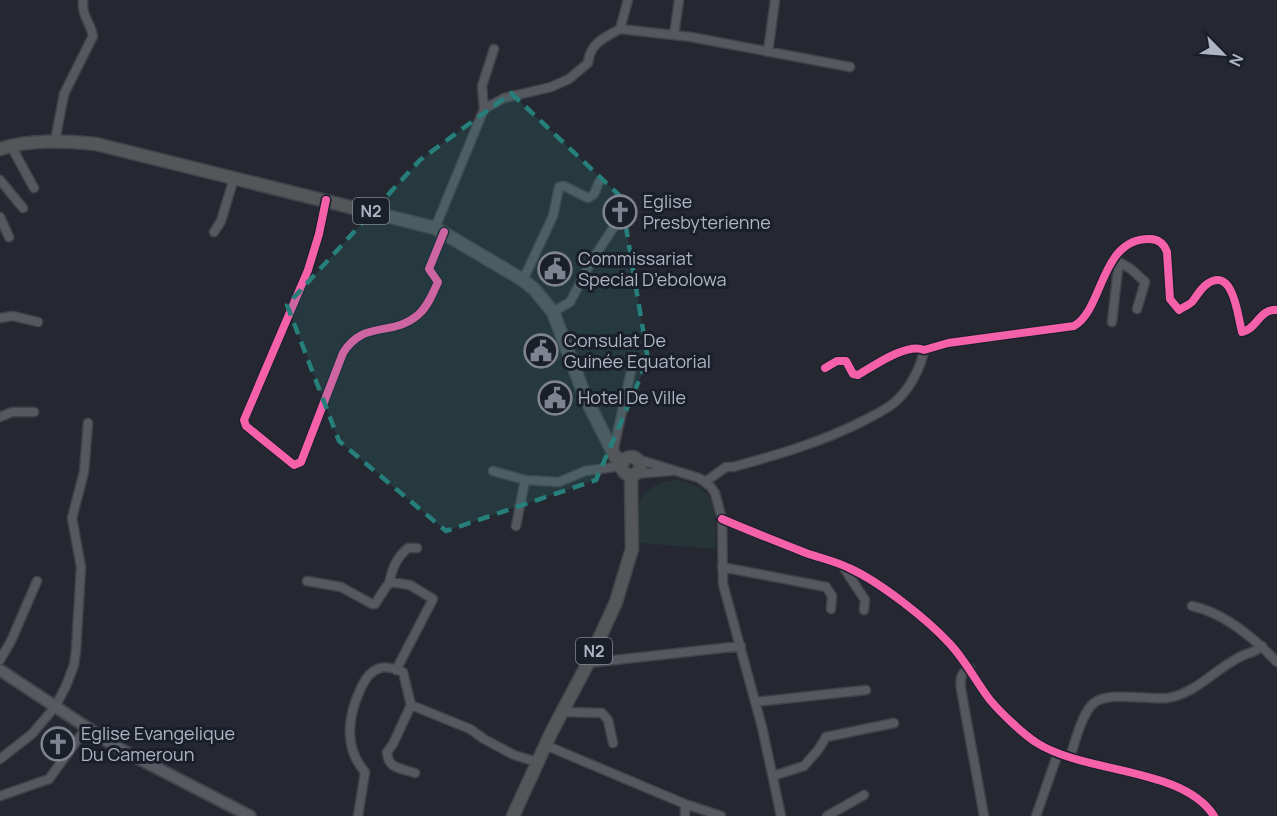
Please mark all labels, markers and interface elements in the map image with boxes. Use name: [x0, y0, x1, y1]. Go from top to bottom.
north arrow: [1193, 24, 1253, 84]
text: N: [1224, 50, 1249, 70]
place label: Eglise Presbyterienne: [643, 189, 771, 234]
church icon: Eglise Presbyterienne: [602, 194, 638, 230]
road number: N2: [353, 198, 389, 224]
place label: Commissariat Special D’ebolowa: [578, 246, 726, 291]
public building icon: Commissariat Special D’ebolowa: [537, 251, 573, 287]
place label: Consulat De Guinée Equatorial: [564, 328, 711, 373]
public building icon: Consulat De Guinée Equatorial: [523, 333, 559, 369]
public building icon: Hotel De Ville: [537, 380, 573, 416]
place label: Hotel De Ville: [578, 385, 686, 409]
road number: N2: [576, 638, 612, 664]
place label: Eglise Evangelique Du Cameroun: [81, 721, 235, 766]
church icon: Eglise Evangelique Du Cameroun: [40, 726, 76, 762]

